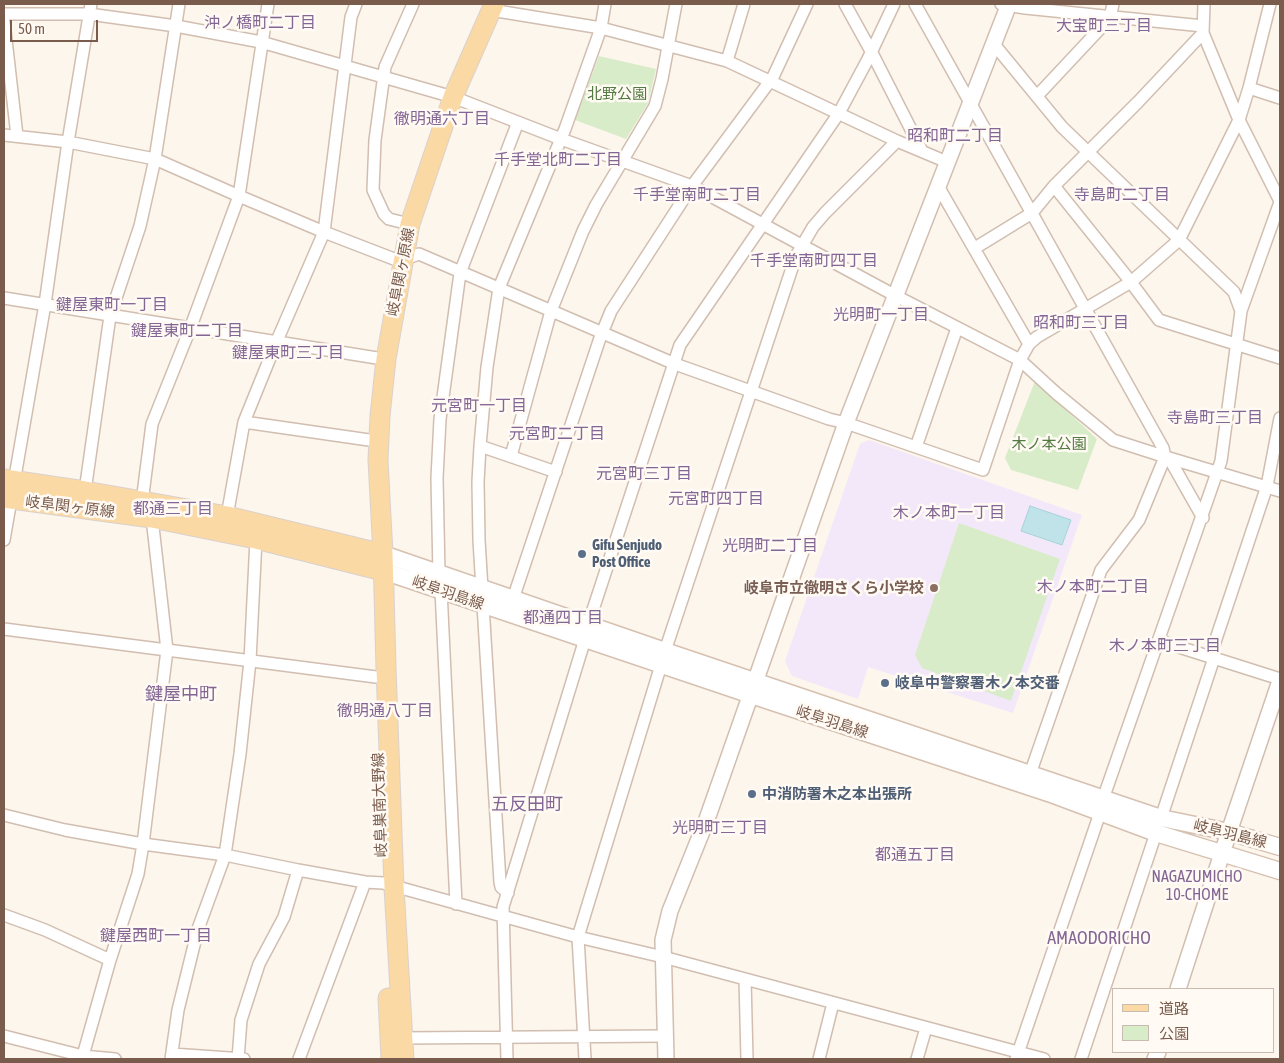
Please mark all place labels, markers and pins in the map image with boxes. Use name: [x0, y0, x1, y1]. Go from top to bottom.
place label: Gifu Senjudo Post Office: [592, 536, 662, 571]
marker: Gifu Senjudo Post Office: [576, 548, 588, 560]
place label: 岐阜市立徹明さくら小学校: [744, 579, 924, 597]
marker: 岐阜市立徹明さくら小学校: [928, 582, 940, 594]
place label: 岐阜中警察署木ノ本交番: [895, 674, 1060, 692]
marker: 岐阜中警察署木ノ本交番: [879, 677, 891, 689]
place label: 中消防署木之本出張所: [762, 785, 912, 803]
marker: 中消防署木之本出張所: [746, 788, 758, 800]

